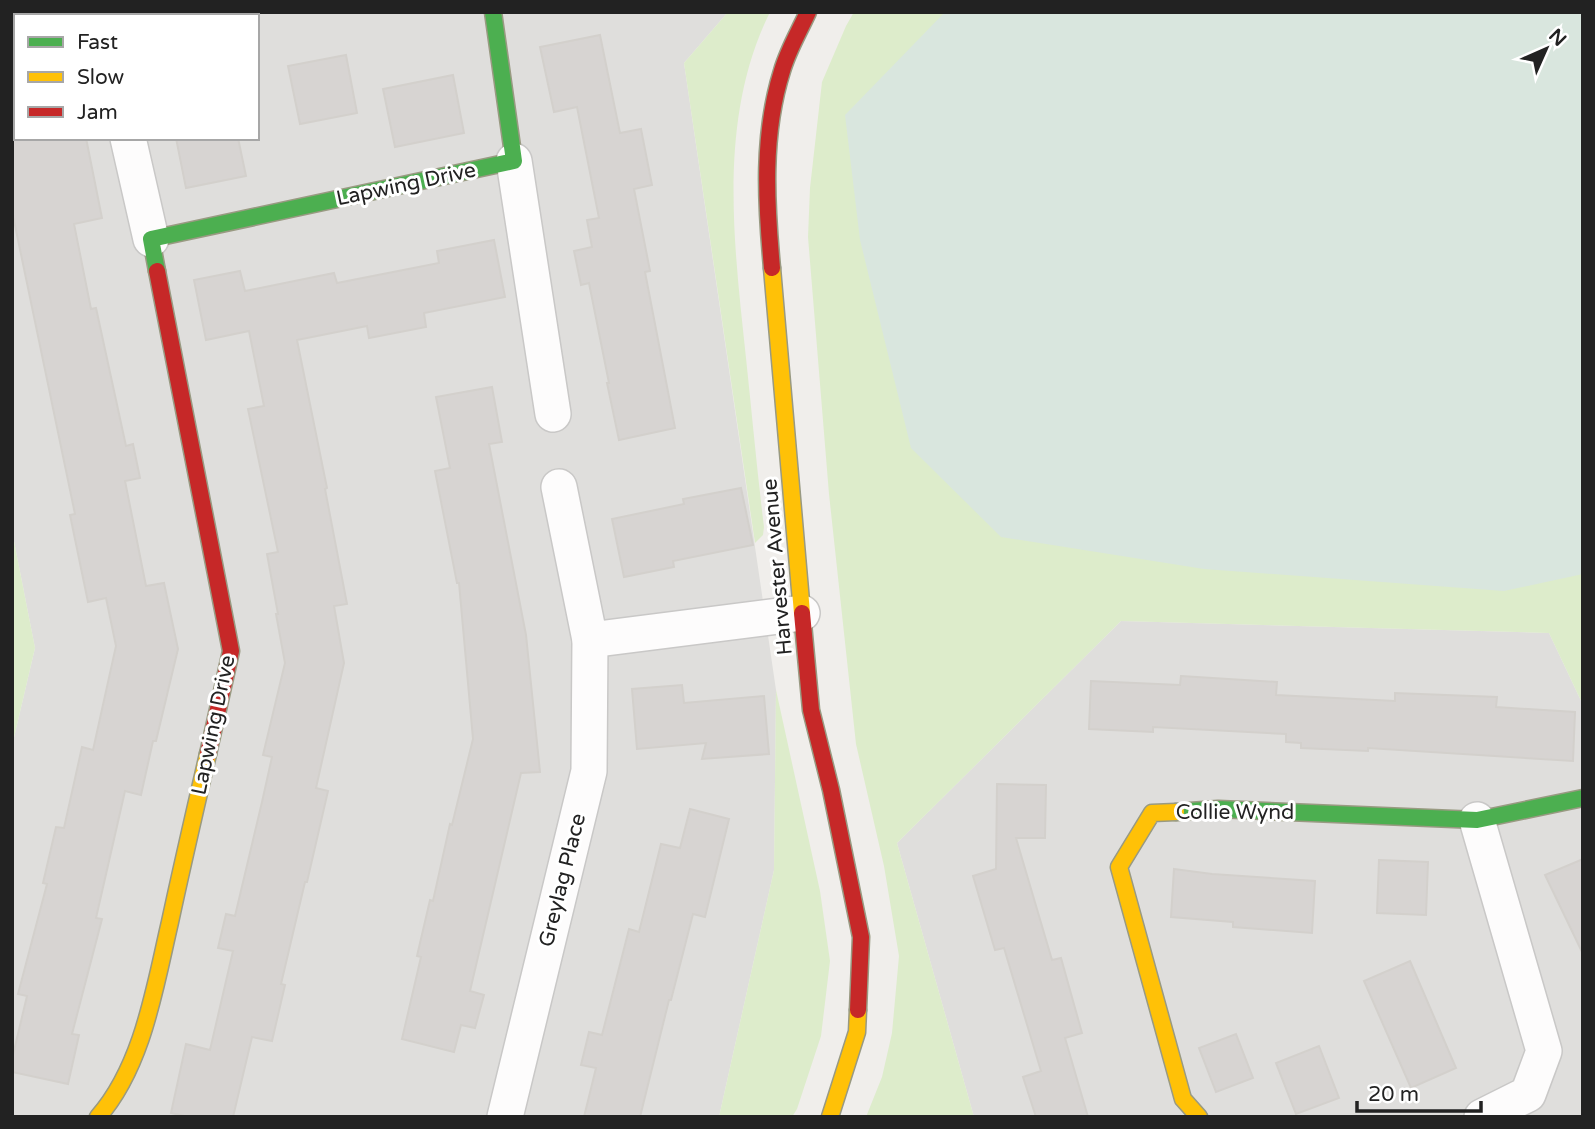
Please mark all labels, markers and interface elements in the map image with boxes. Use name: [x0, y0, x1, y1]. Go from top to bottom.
legend: [14, 14, 259, 140]
north arrow: [1511, 14, 1581, 84]
text: N: [1544, 25, 1570, 51]
text: Fast: [77, 30, 118, 55]
text: Slow: [77, 65, 125, 90]
text: Jam: [77, 100, 118, 125]
street label: Lapwing Drive: [334, 157, 478, 211]
street label: Harvester Avenue: [757, 478, 798, 656]
street label: Lapwing Drive: [186, 653, 241, 797]
street label: Collie Wynd: [1176, 800, 1294, 825]
street label: Greylag Place: [534, 811, 591, 949]
scale bar: [1357, 1070, 1481, 1114]
text: 20 m: [1368, 1082, 1419, 1107]

